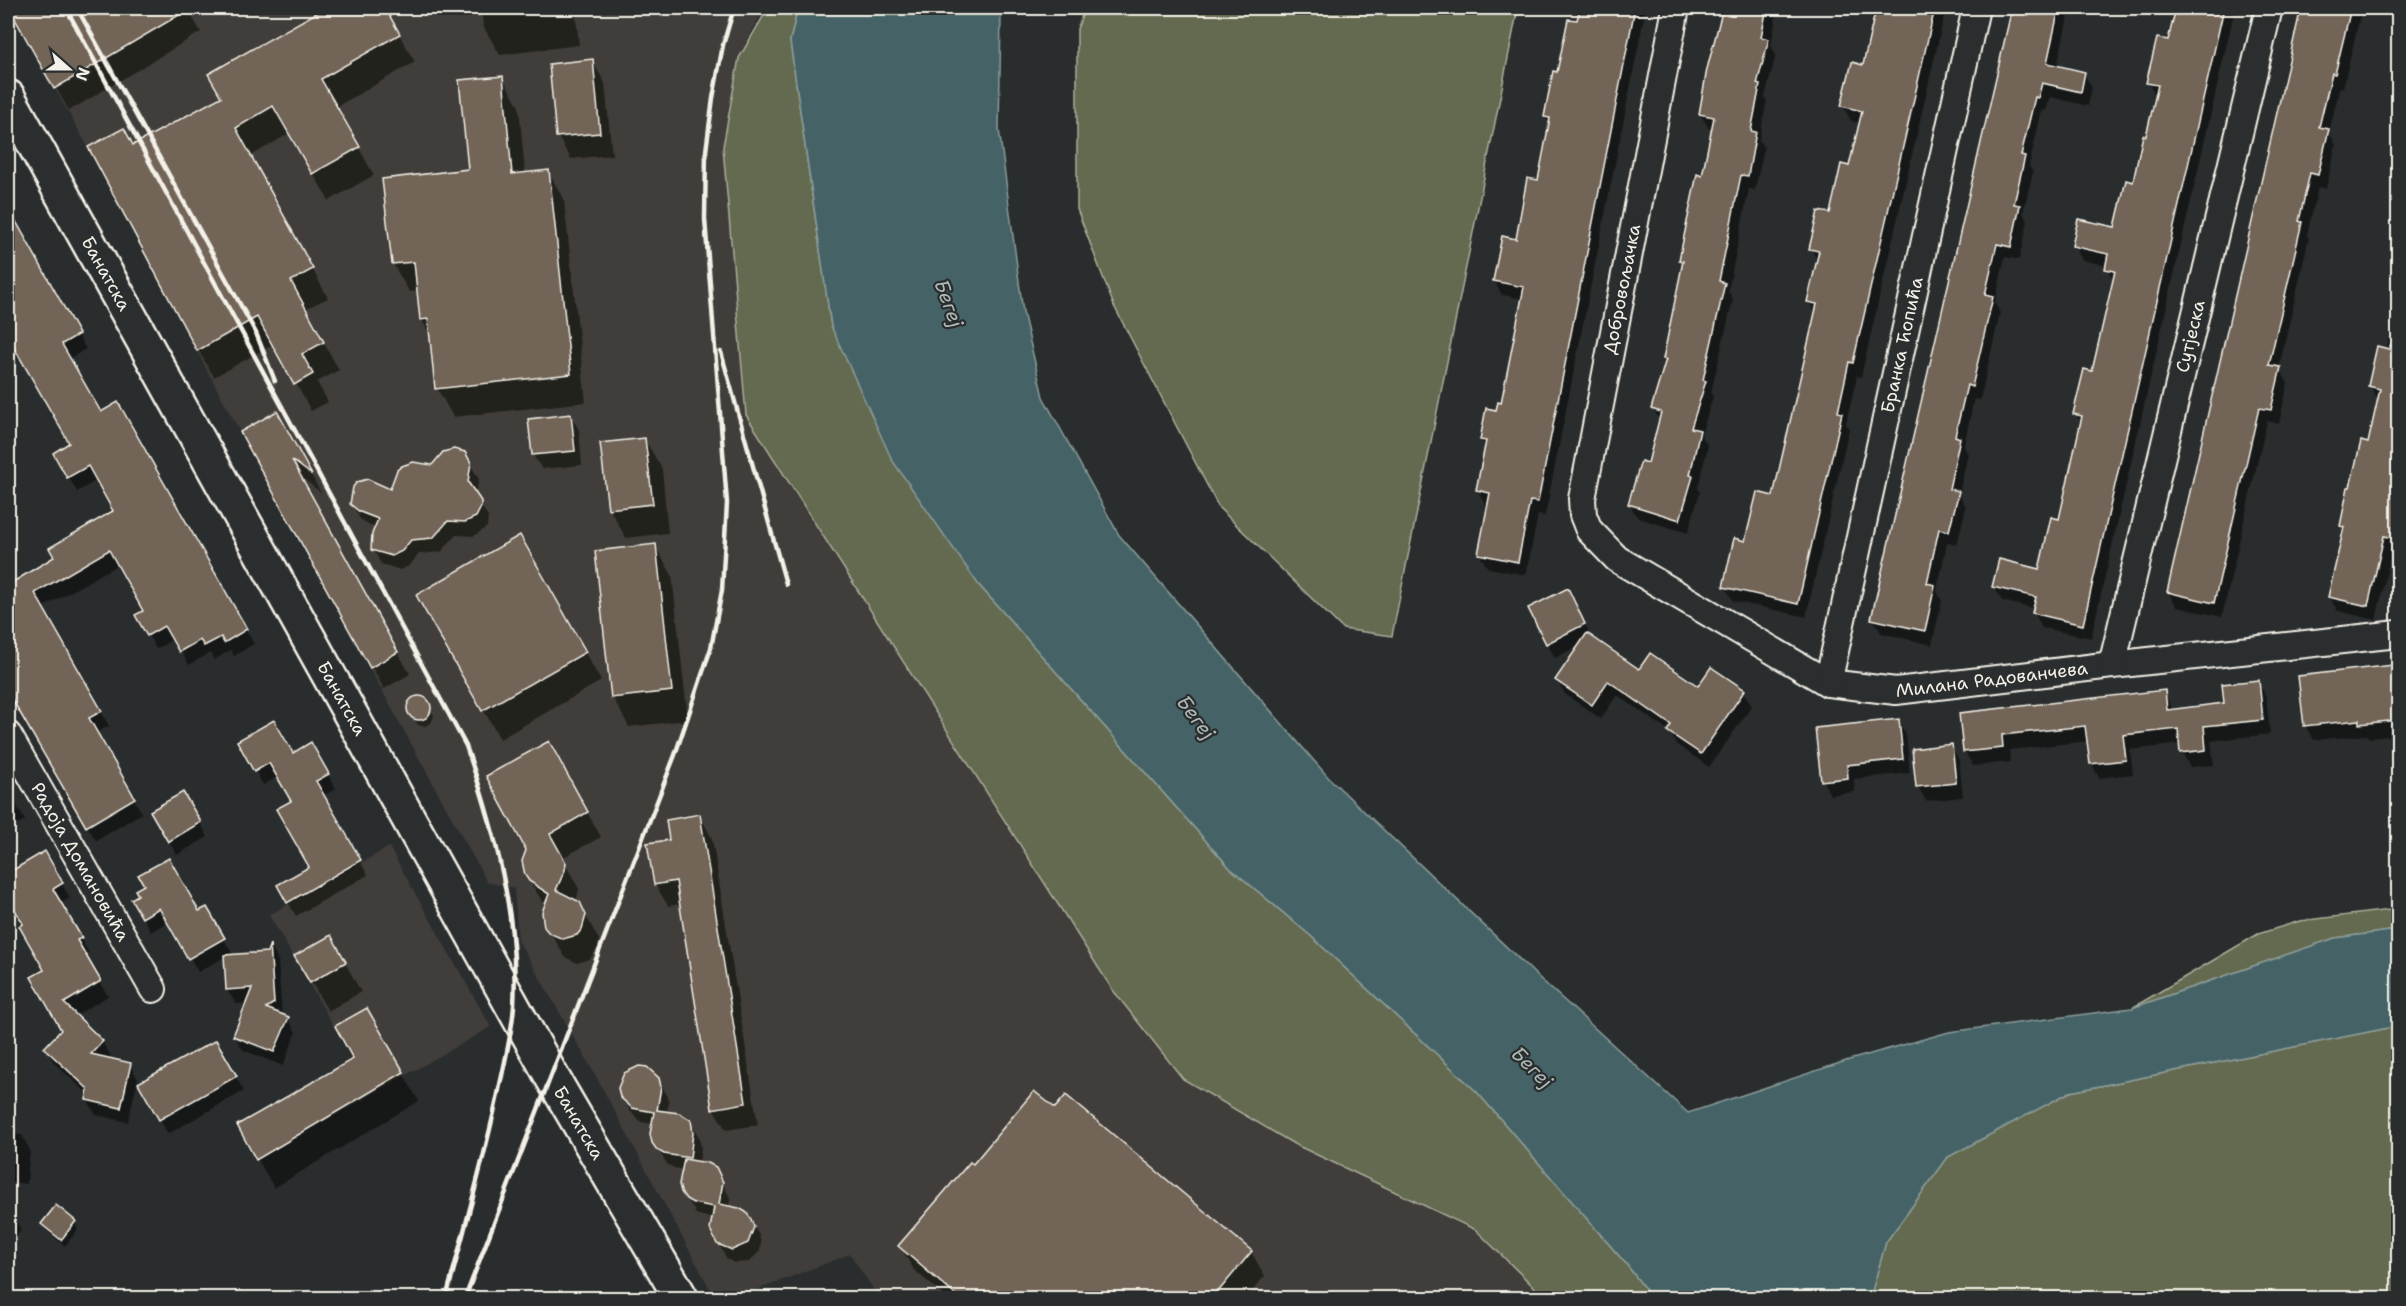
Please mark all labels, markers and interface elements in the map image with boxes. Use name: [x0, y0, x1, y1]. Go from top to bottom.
north arrow: [39, 39, 99, 99]
text: N: [70, 65, 95, 84]
street label: Добровољачка: [1598, 222, 1646, 356]
street label: Банатска: [76, 232, 136, 315]
street label: Бранка Ћопића: [1876, 275, 1929, 415]
water label: Бегеј: [928, 276, 970, 331]
street label: Сутјеска: [2170, 298, 2211, 375]
street label: Милана Радованчева: [1894, 656, 2089, 703]
street label: Банатска: [312, 657, 372, 740]
water label: Бегеј: [1171, 690, 1222, 745]
street label: Радоја Домановића: [26, 778, 135, 946]
water label: Бегеј: [1506, 1041, 1559, 1094]
street label: Банатска: [548, 1082, 610, 1164]

